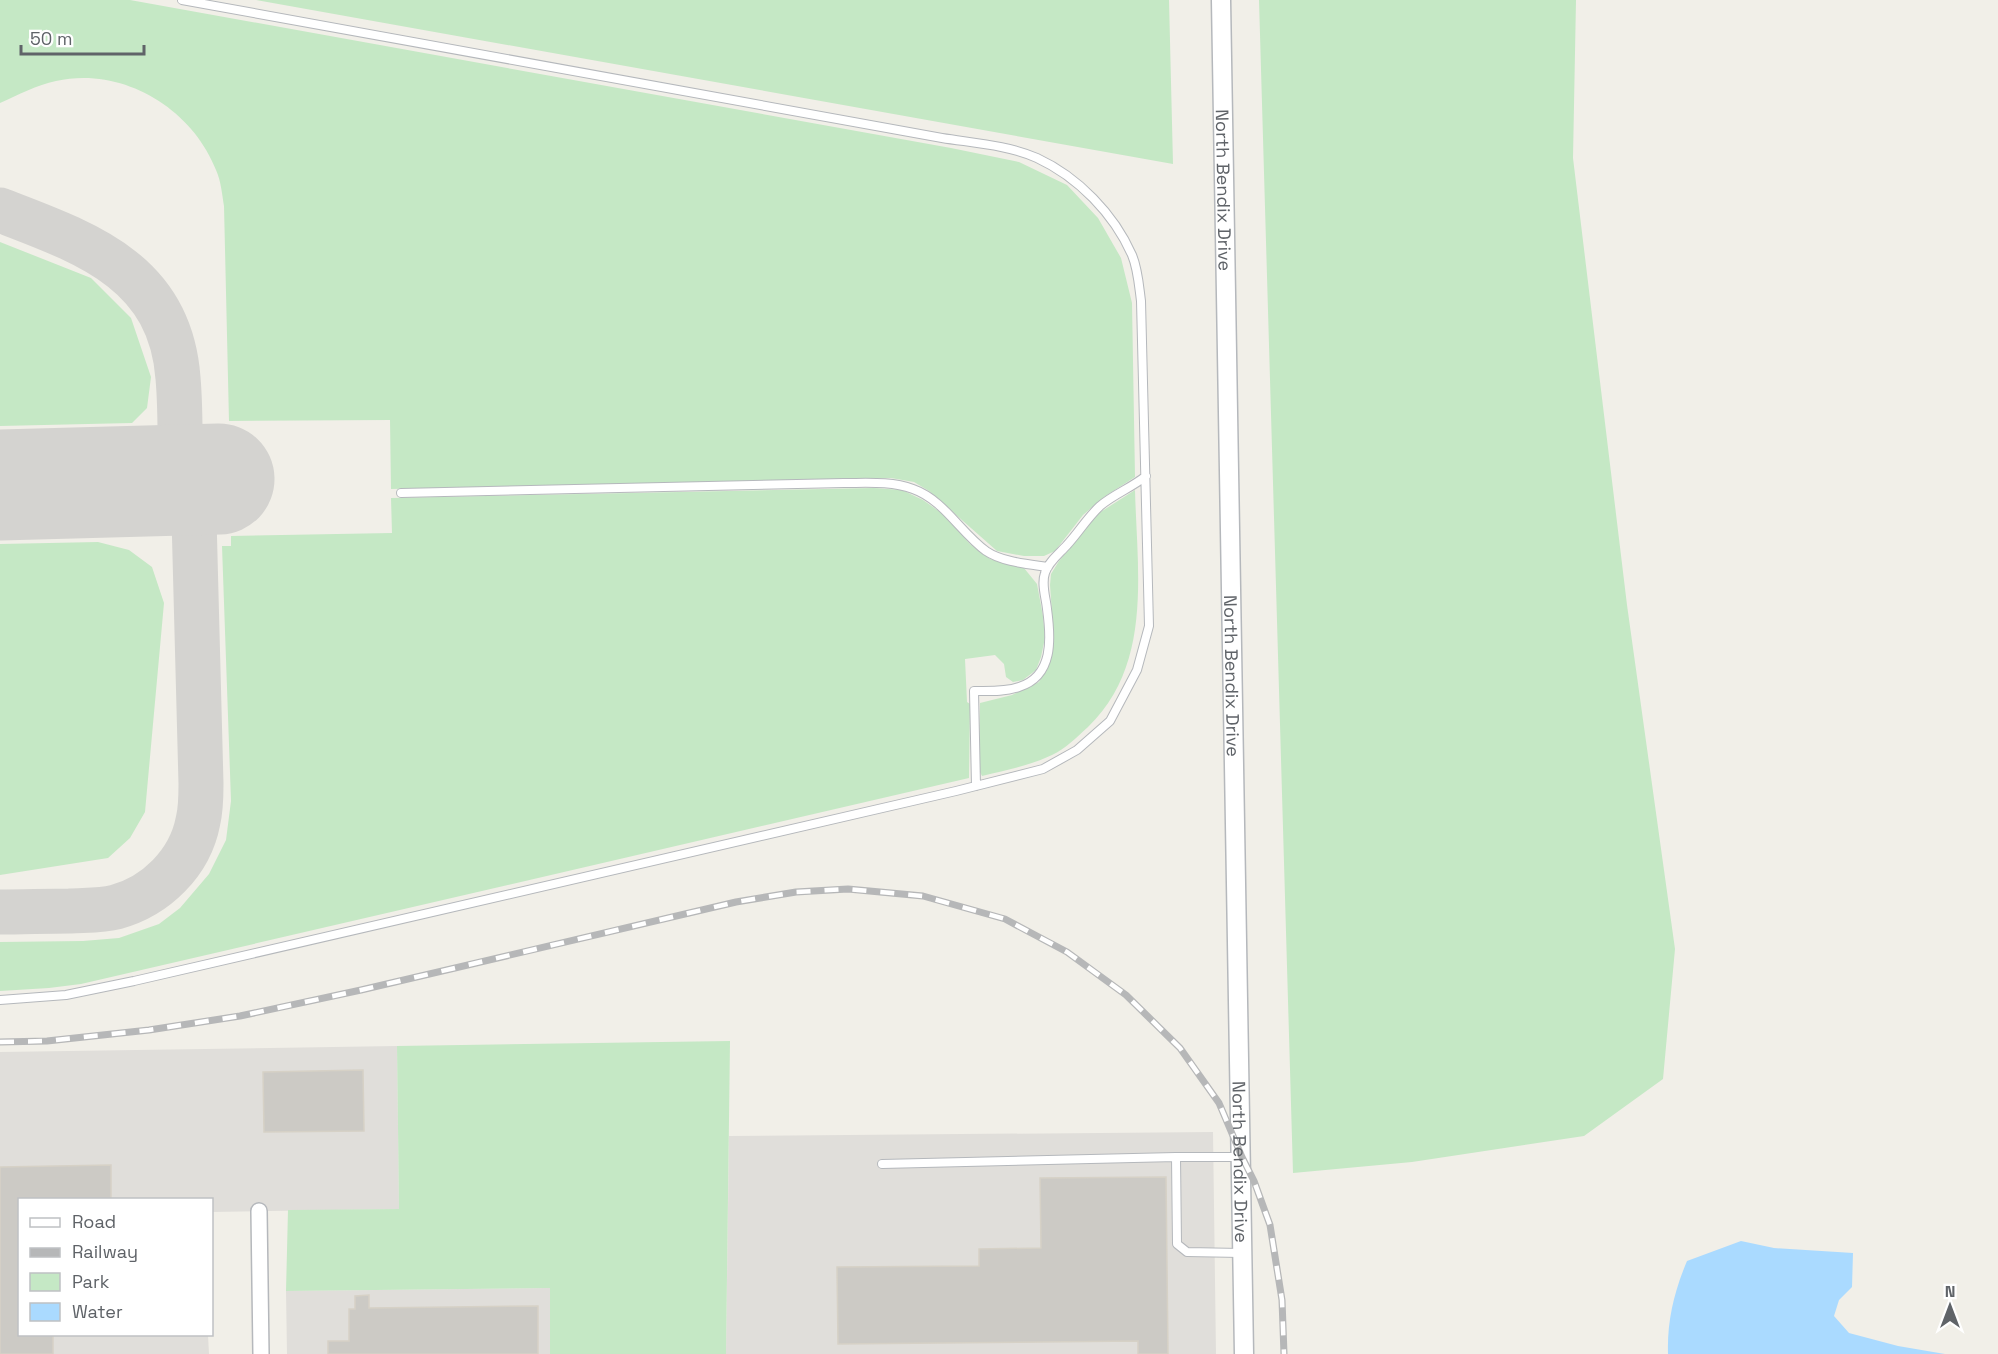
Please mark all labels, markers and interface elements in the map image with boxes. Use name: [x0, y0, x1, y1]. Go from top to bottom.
scale bar: [21, 18, 144, 56]
text: 50 m: [30, 27, 72, 50]
street label: North Bendix Drive: [1211, 109, 1237, 271]
street label: North Bendix Drive: [1220, 595, 1245, 757]
street label: North Bendix Drive: [1228, 1081, 1254, 1243]
legend: [18, 1198, 213, 1336]
text: Road: [72, 1210, 116, 1233]
text: Railway: [72, 1240, 138, 1263]
text: Park: [72, 1270, 110, 1293]
north arrow: [1920, 1276, 1980, 1336]
text: N: [1945, 1281, 1955, 1302]
text: Water: [72, 1300, 123, 1323]

